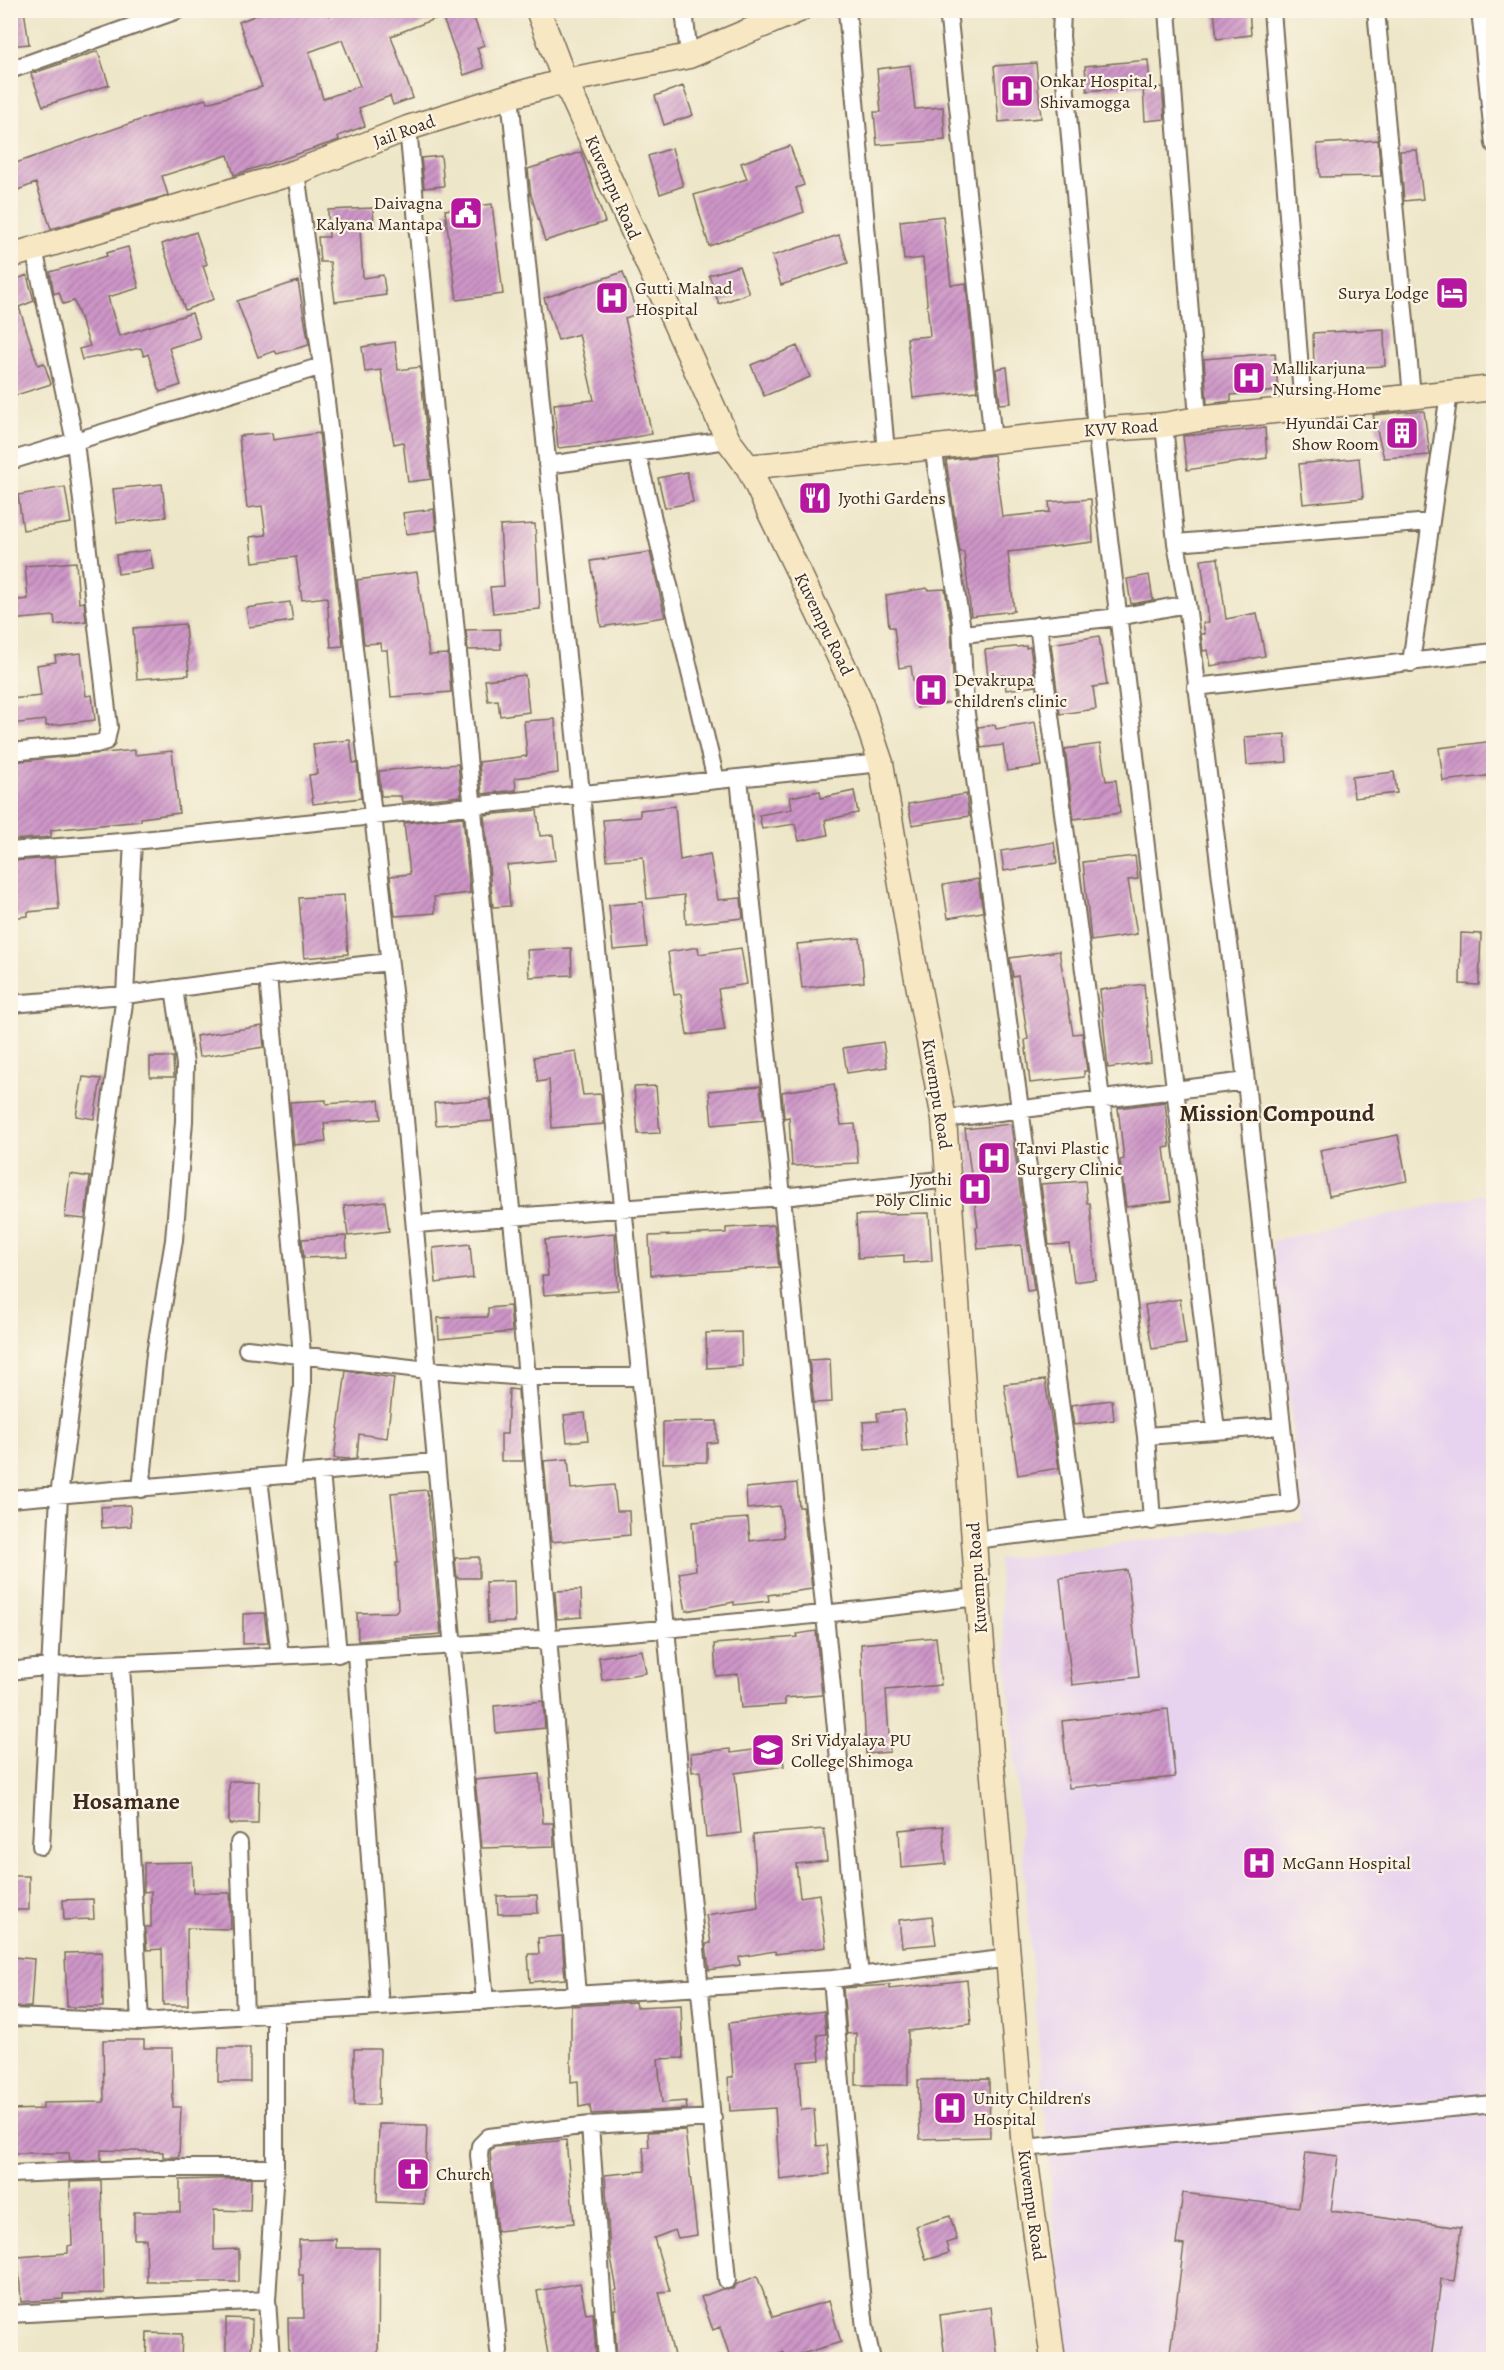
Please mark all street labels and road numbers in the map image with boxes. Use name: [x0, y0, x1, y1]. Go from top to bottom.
street label: Jail Road: [370, 109, 439, 153]
street label: Kuvempu Road: [579, 131, 647, 243]
street label: KVV Road: [1083, 413, 1159, 443]
street label: Kuvempu Road: [789, 569, 859, 680]
street label: Kuvempu Road: [916, 1037, 958, 1151]
street label: Kuvempu Road: [961, 1521, 993, 1635]
street label: Kuvempu Road: [1012, 2148, 1052, 2262]

